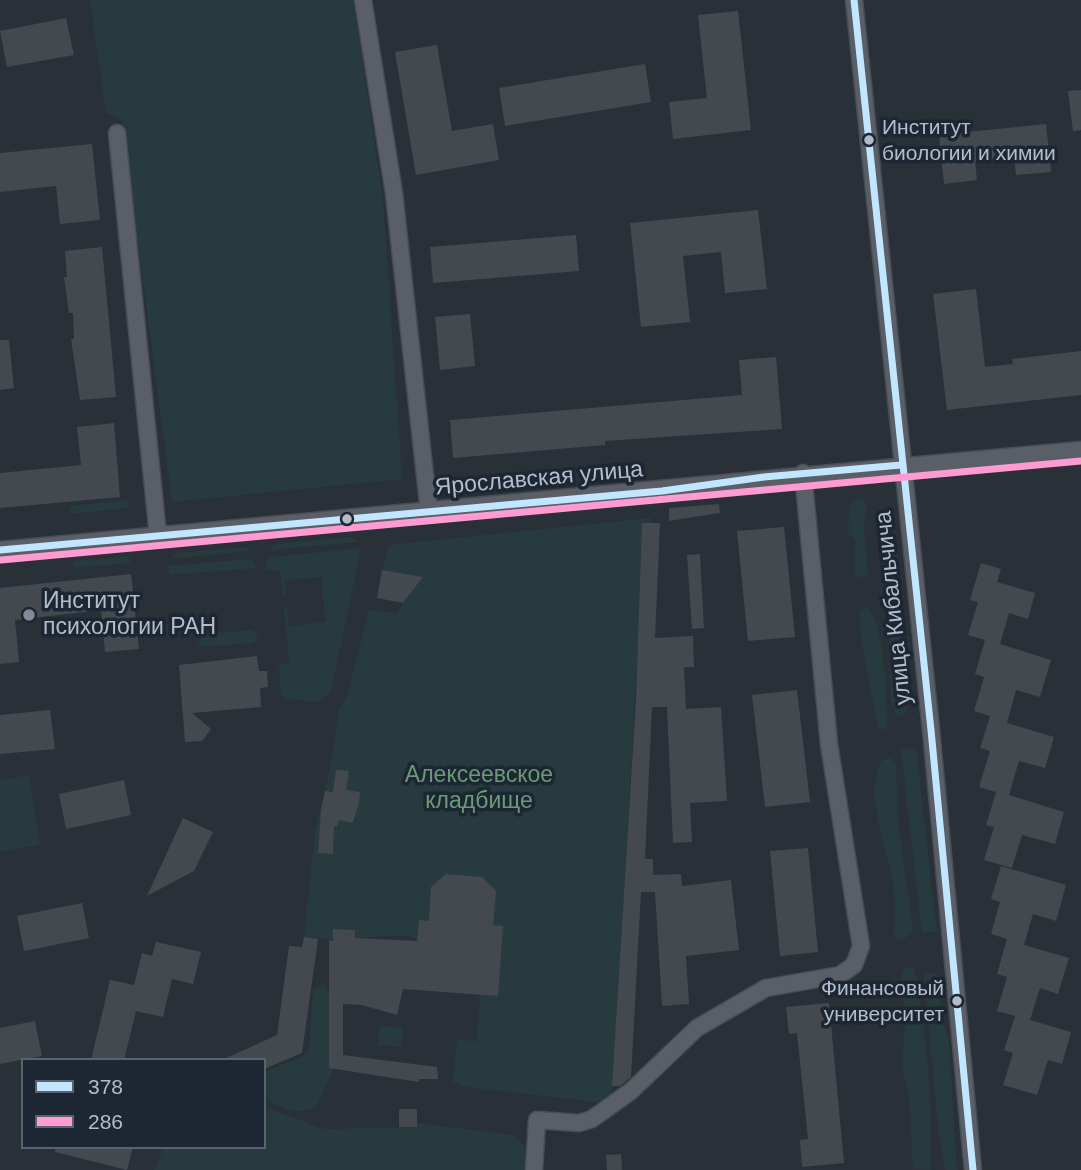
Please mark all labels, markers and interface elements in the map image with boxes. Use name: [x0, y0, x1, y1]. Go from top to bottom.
place label: Институт биологии и химии: [882, 115, 1056, 165]
marker: Институт биологии и химии: [862, 133, 876, 147]
street label: Ярославская улица: [434, 456, 644, 502]
street label: улица Кибальчича: [870, 510, 918, 706]
unlabelled marker: [340, 512, 354, 526]
place label: Институт психологии РАН: [43, 588, 216, 642]
marker: Институт психологии РАН: [21, 607, 37, 623]
park label: Алексеевское кладбище: [405, 762, 553, 816]
place label: Финансовый университет: [821, 976, 944, 1026]
marker: Финансовый университет: [950, 994, 964, 1008]
legend: [21, 1058, 266, 1149]
text: 378: [88, 1075, 123, 1098]
text: 286: [88, 1110, 123, 1133]

